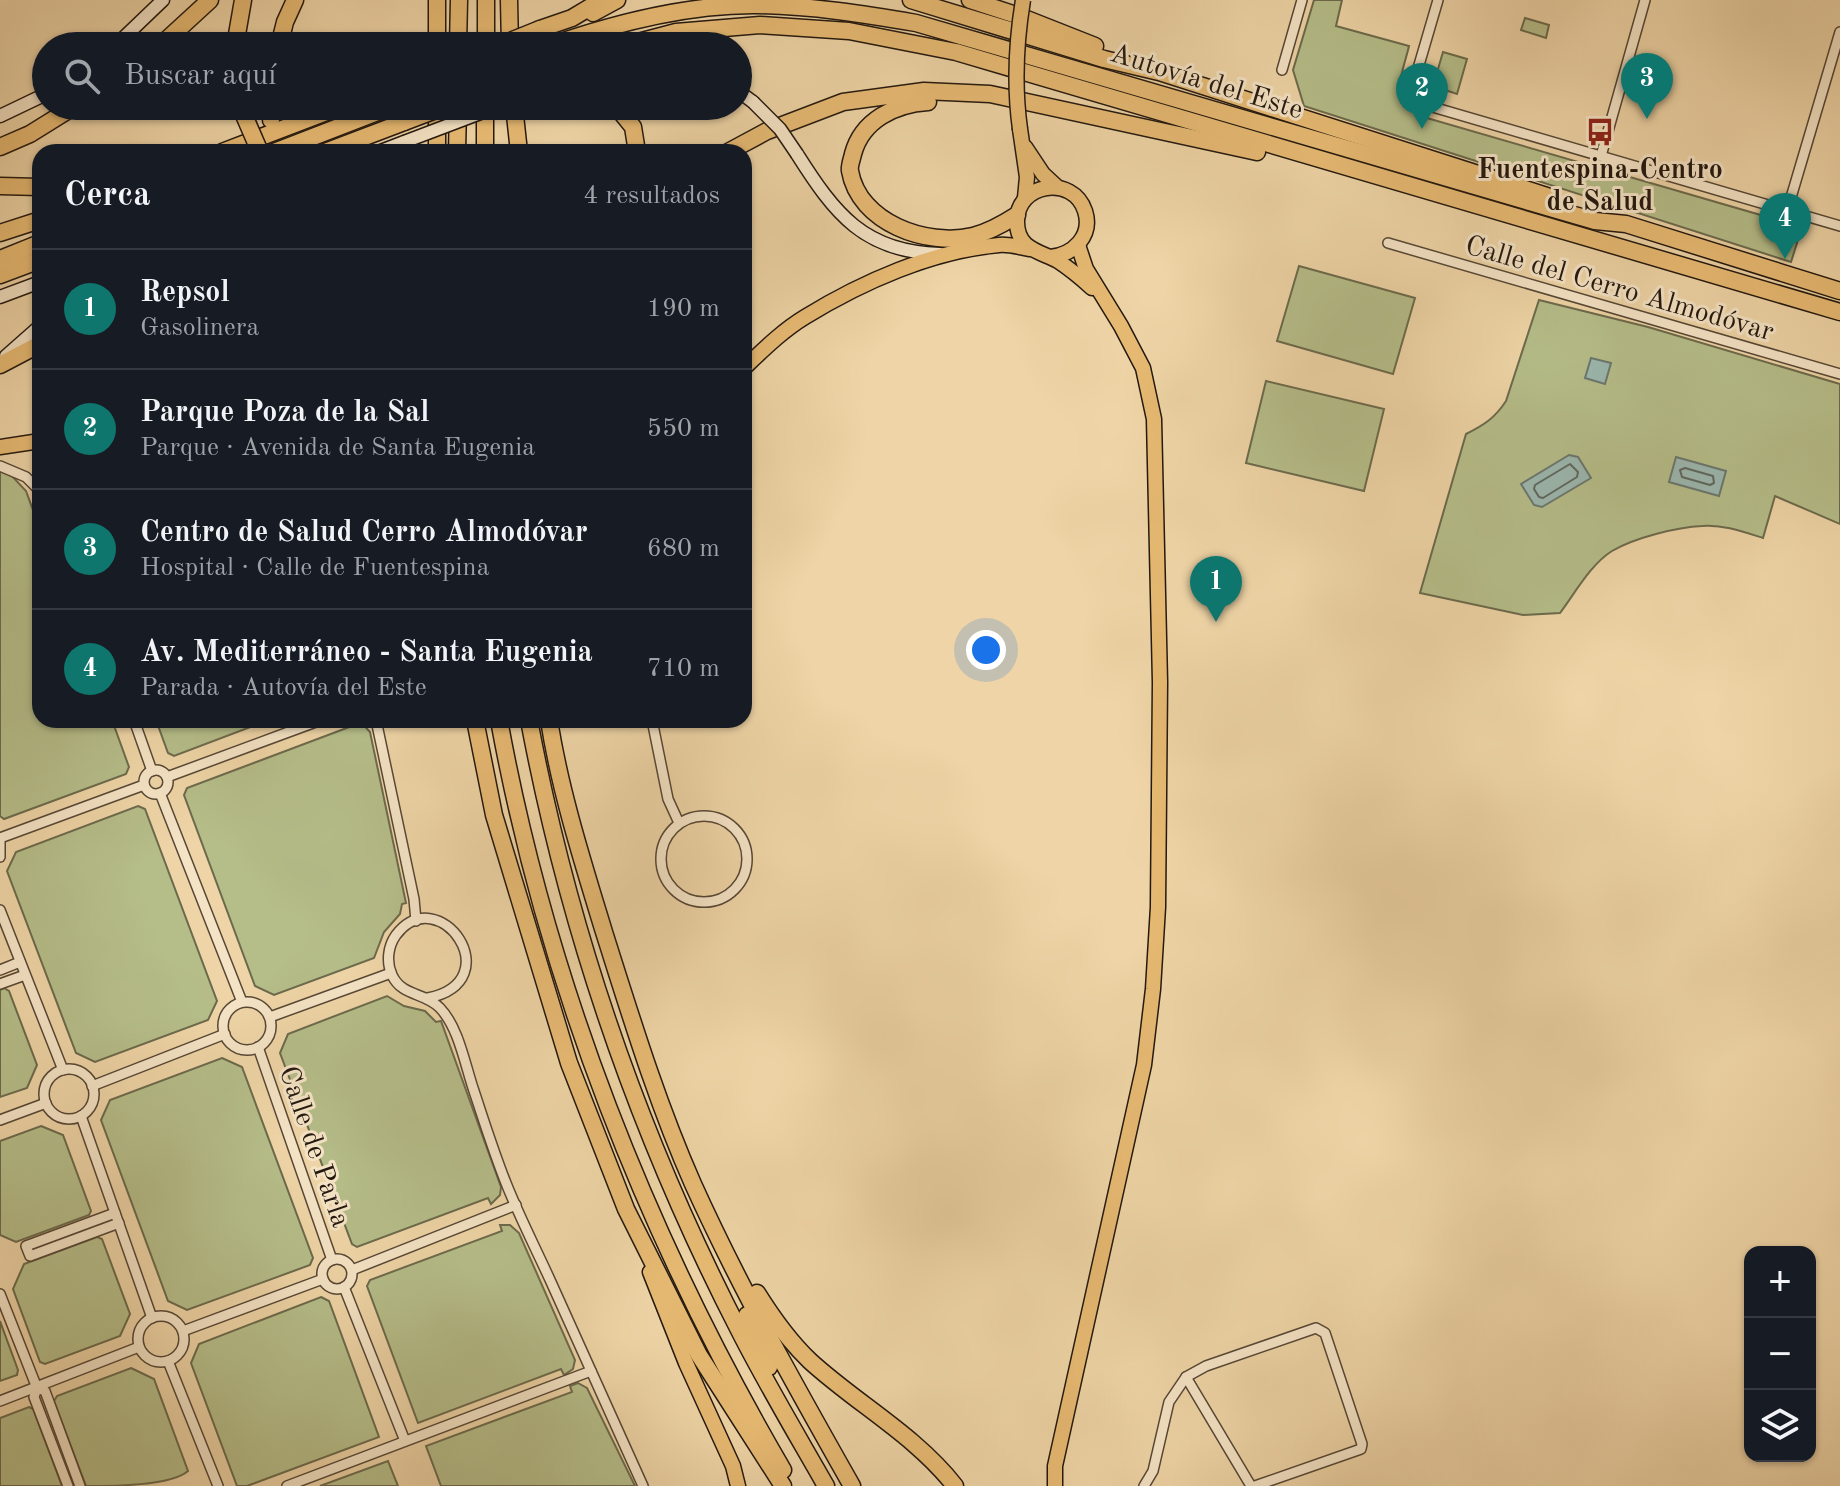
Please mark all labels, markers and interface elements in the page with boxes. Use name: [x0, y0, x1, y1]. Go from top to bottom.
search box: [32, 32, 752, 120]
street label: Autovía del Este: [1106, 40, 1306, 125]
pin: 3: [1621, 53, 1673, 119]
icon: search: [60, 54, 104, 98]
text: Buscar aquí: [124, 61, 276, 91]
pin: 2: [1396, 63, 1448, 129]
bus stop icon: Fuentespina-Centro de Salud: [1585, 117, 1615, 147]
place label: Fuentespina-Centro de Salud: [1477, 157, 1723, 217]
text: Cerca: [64, 179, 150, 213]
text: 4 resultados: [583, 183, 720, 209]
pin: 4: [1759, 193, 1811, 259]
street label: Calle del Cerro Almodóvar: [1462, 232, 1777, 347]
text: Repsol: [140, 278, 230, 308]
text: 1: [82, 296, 98, 322]
text: 190 m: [647, 296, 720, 322]
text: Gasolinera: [140, 315, 259, 341]
text: Parque Poza de la Sal: [140, 398, 430, 428]
text: 2: [82, 416, 98, 442]
text: 550 m: [647, 416, 720, 442]
text: Parque · Avenida de Santa Eugenia: [140, 435, 535, 461]
text: Centro de Salud Cerro Almodóvar: [140, 518, 588, 548]
text: 3: [82, 536, 98, 562]
text: 680 m: [647, 536, 720, 562]
text: Hospital · Calle de Fuentespina: [140, 555, 490, 581]
pin: 1: [1190, 556, 1242, 622]
your location: [966, 630, 1006, 670]
text: Av. Mediterráneo - Santa Eugenia: [140, 638, 593, 668]
text: 4: [82, 656, 98, 682]
text: 710 m: [647, 656, 720, 682]
text: Parada · Autovía del Este: [140, 675, 427, 701]
street label: Calle de Parla: [273, 1063, 354, 1231]
map controls: [1744, 1246, 1816, 1462]
button: +: [1744, 1246, 1816, 1318]
button: −: [1744, 1318, 1816, 1390]
button: layers: [1744, 1390, 1816, 1462]

